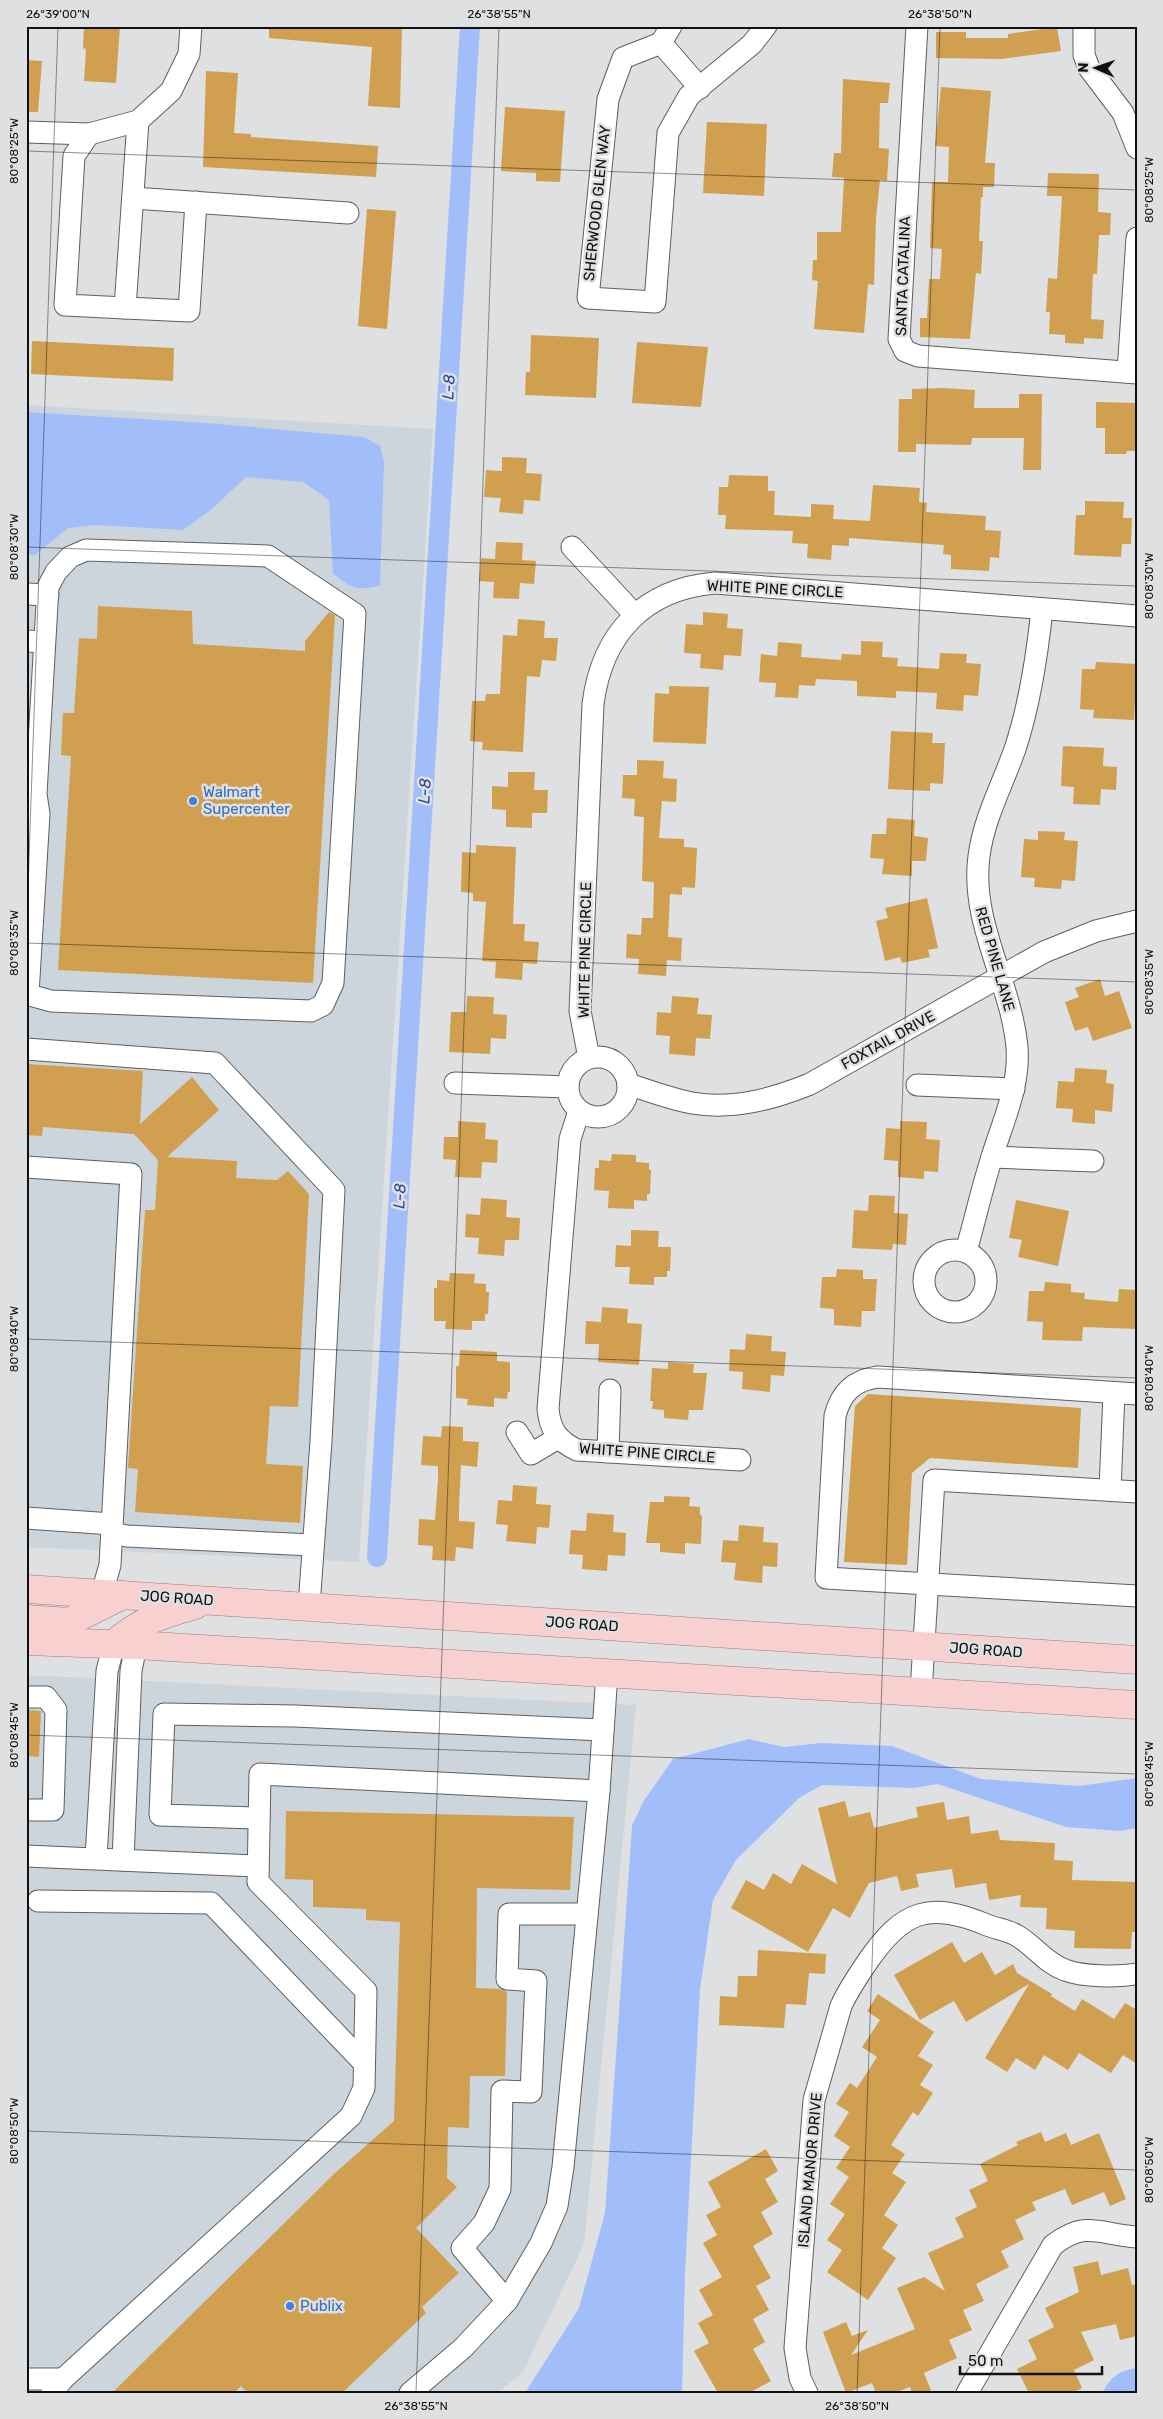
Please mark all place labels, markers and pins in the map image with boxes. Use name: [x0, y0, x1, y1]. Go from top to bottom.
place label: Walmart Supercenter: [203, 783, 290, 818]
marker: Walmart Supercenter: [187, 795, 199, 807]
place label: Publix: [300, 2297, 343, 2315]
marker: Publix: [284, 2300, 296, 2312]

